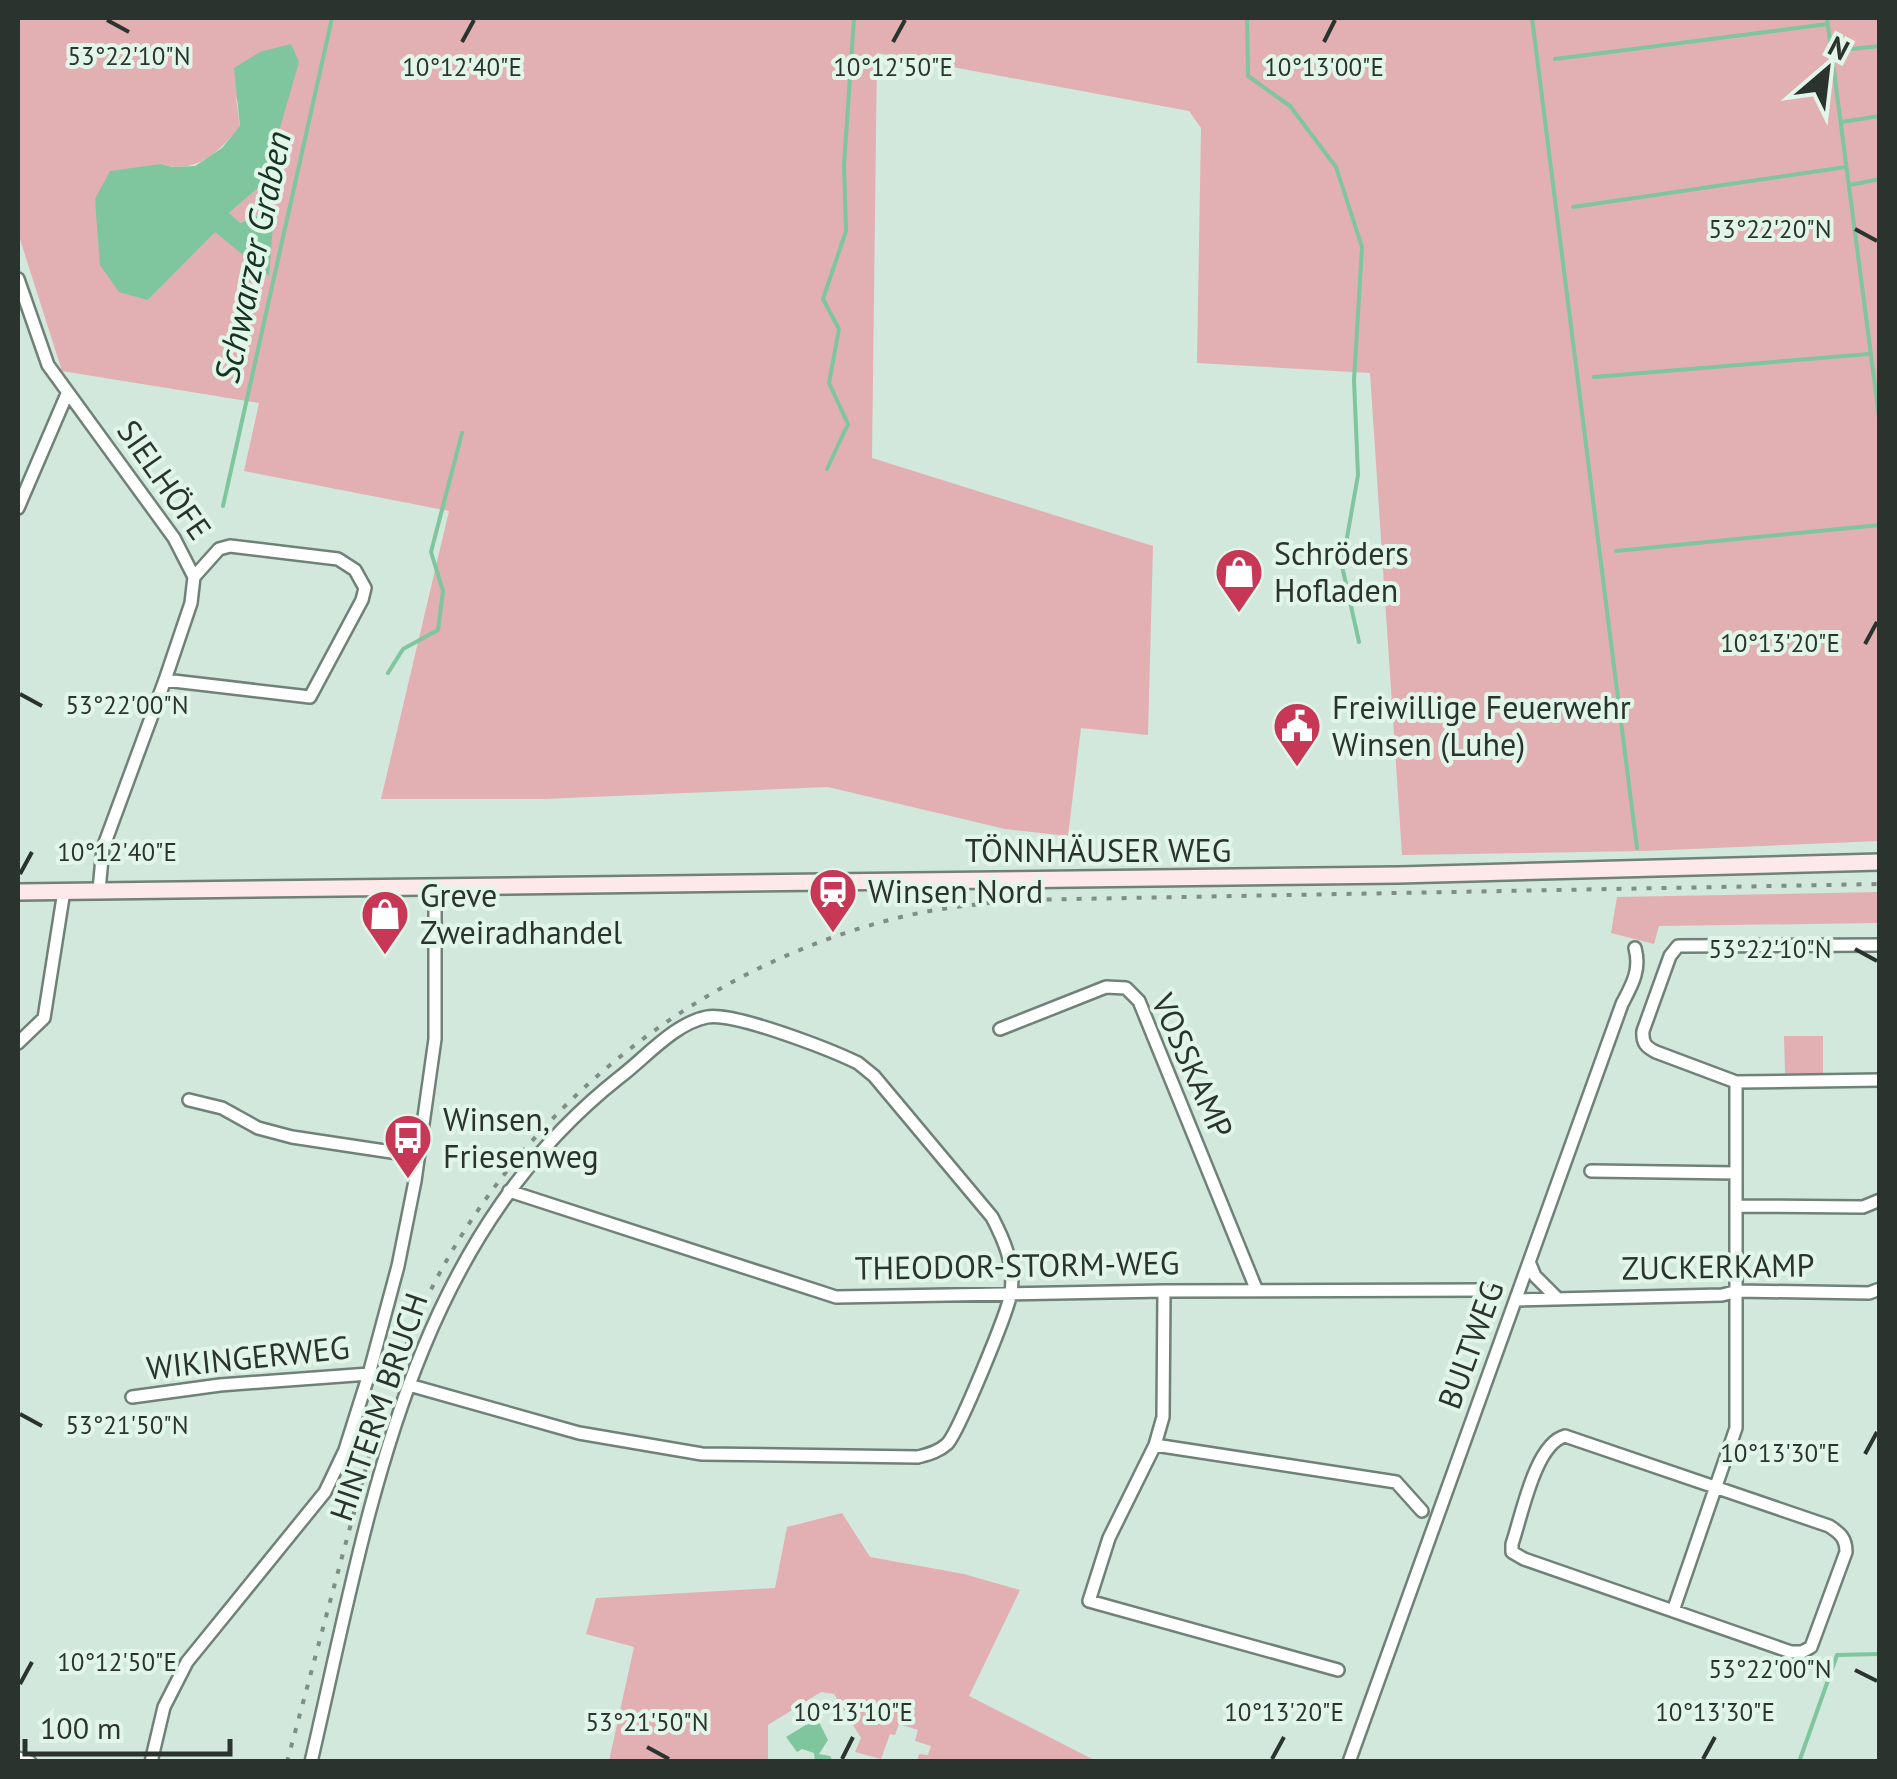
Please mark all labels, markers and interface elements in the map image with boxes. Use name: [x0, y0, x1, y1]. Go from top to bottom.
north arrow: [1777, 20, 1877, 120]
text: N: [1822, 27, 1856, 68]
text: 53°22'10"N: [67, 40, 191, 72]
text: 10°12'40"E: [402, 51, 522, 83]
text: 10°12'50"E: [833, 51, 953, 83]
text: 10°13'00"E: [1264, 51, 1384, 83]
water label: Schwarzer Graben: [203, 127, 301, 387]
text: 53°22'20"N: [1708, 213, 1832, 245]
street label: SIELHÖFE: [108, 411, 221, 548]
place label: Schröders Hofladen: [1274, 532, 1409, 611]
shop icon: Schröders Hofladen: [1213, 546, 1265, 614]
text: 10°13'20"E: [1720, 627, 1840, 659]
place label: Freiwillige Feuerwehr Winsen (Luhe): [1332, 686, 1631, 765]
text: 53°22'00"N: [65, 689, 189, 721]
public building icon: Freiwillige Feuerwehr Winsen (Luhe): [1271, 700, 1323, 768]
street label: TÖNNHÄUSER WEG: [965, 829, 1231, 871]
text: 10°12'40"E: [57, 836, 177, 868]
station icon: Winsen Nord: [807, 866, 859, 934]
place label: Winsen Nord: [868, 870, 1043, 912]
place label: Greve Zweiradhandel: [420, 874, 623, 953]
shop icon: Greve Zweiradhandel: [359, 888, 411, 956]
text: 53°22'10"N: [1708, 933, 1832, 965]
street label: VOSSKAMP: [1142, 986, 1243, 1144]
place label: Winsen, Friesenweg: [443, 1098, 599, 1177]
bus stop icon: Winsen, Friesenweg: [382, 1112, 434, 1180]
street label: THEODOR-STORM-WEG: [854, 1241, 1180, 1289]
street label: ZUCKERKAMP: [1621, 1243, 1815, 1289]
street label: BULTWEG: [1428, 1275, 1513, 1414]
street label: HINTERM BRUCH: [319, 1287, 437, 1526]
street label: WIKINGERWEG: [144, 1325, 351, 1389]
text: 53°21'50"N: [65, 1409, 189, 1441]
text: 10°13'30"E: [1720, 1437, 1840, 1469]
text: 10°12'50"E: [57, 1646, 177, 1678]
text: 53°22'00"N: [1708, 1653, 1832, 1685]
scale bar: [25, 1694, 230, 1756]
text: 10°13'10"E: [793, 1696, 913, 1728]
text: 10°13'20"E: [1224, 1696, 1344, 1728]
text: 10°13'30"E: [1655, 1696, 1775, 1728]
text: 53°21'50"N: [585, 1706, 709, 1738]
text: 100 m: [40, 1708, 121, 1747]

